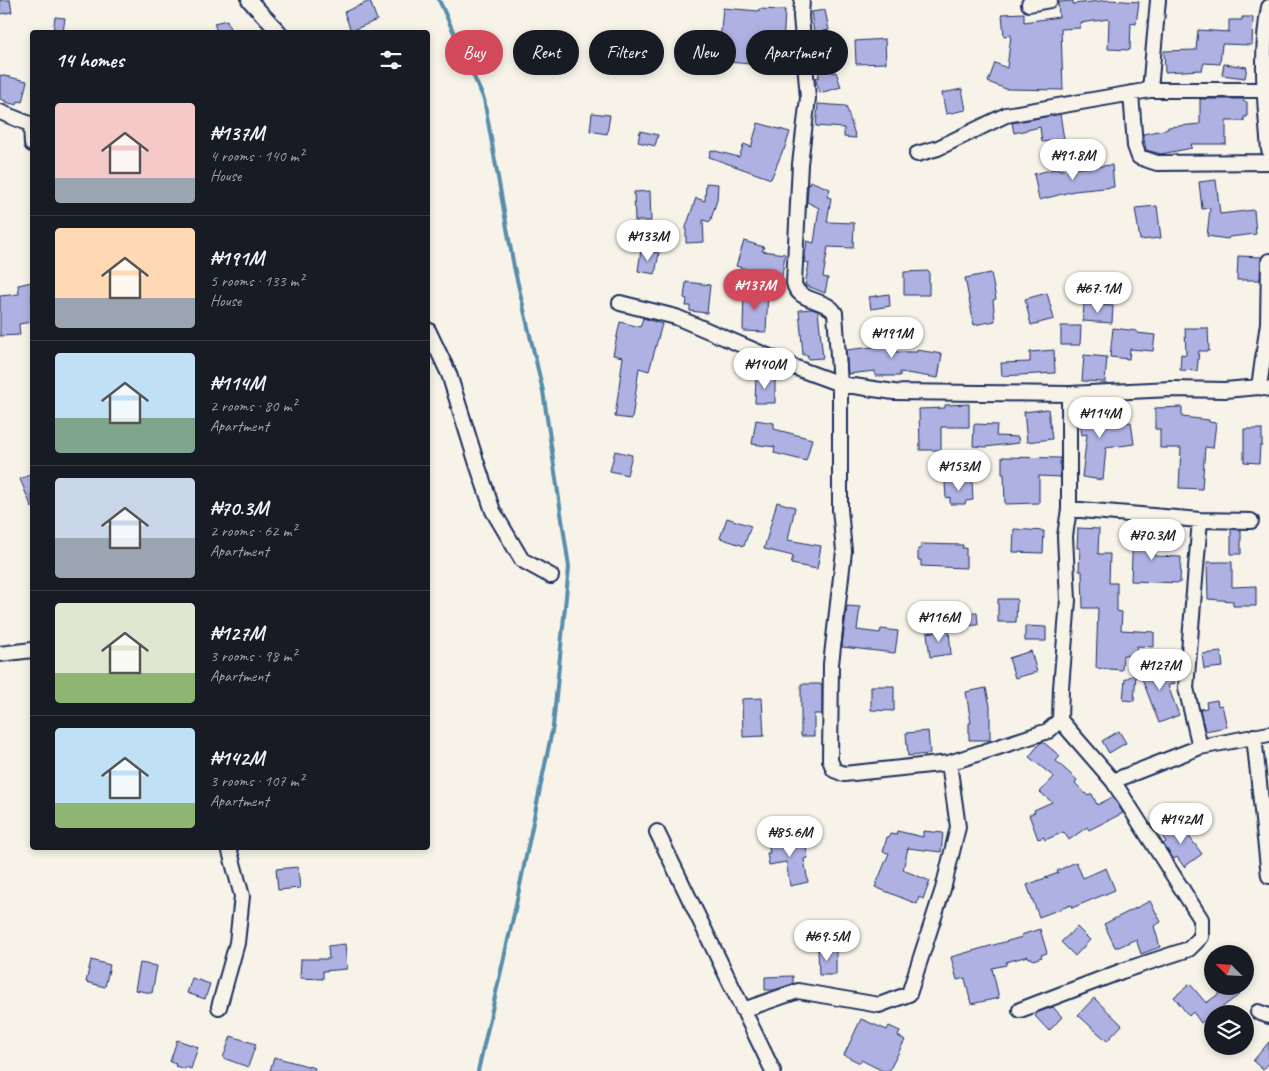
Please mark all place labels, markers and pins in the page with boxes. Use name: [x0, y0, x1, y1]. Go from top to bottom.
pin: ₦91.8M: [1032, 138, 1114, 181]
pin: ₦133M: [613, 220, 683, 262]
pin: ₦137M: [720, 268, 790, 311]
pin: ₦67.1M: [1057, 272, 1139, 314]
pin: ₦191M: [857, 316, 927, 359]
pin: ₦140M: [730, 348, 800, 390]
pin: ₦114M: [1065, 396, 1135, 439]
pin: ₦153M: [924, 450, 994, 492]
pin: ₦70.3M: [1111, 518, 1193, 561]
pin: ₦116M: [904, 600, 974, 643]
pin: ₦127M: [1125, 648, 1195, 691]
pin: ₦142M: [1146, 802, 1216, 845]
pin: ₦85.6M: [749, 816, 831, 858]
pin: ₦69.5M: [786, 920, 868, 962]

